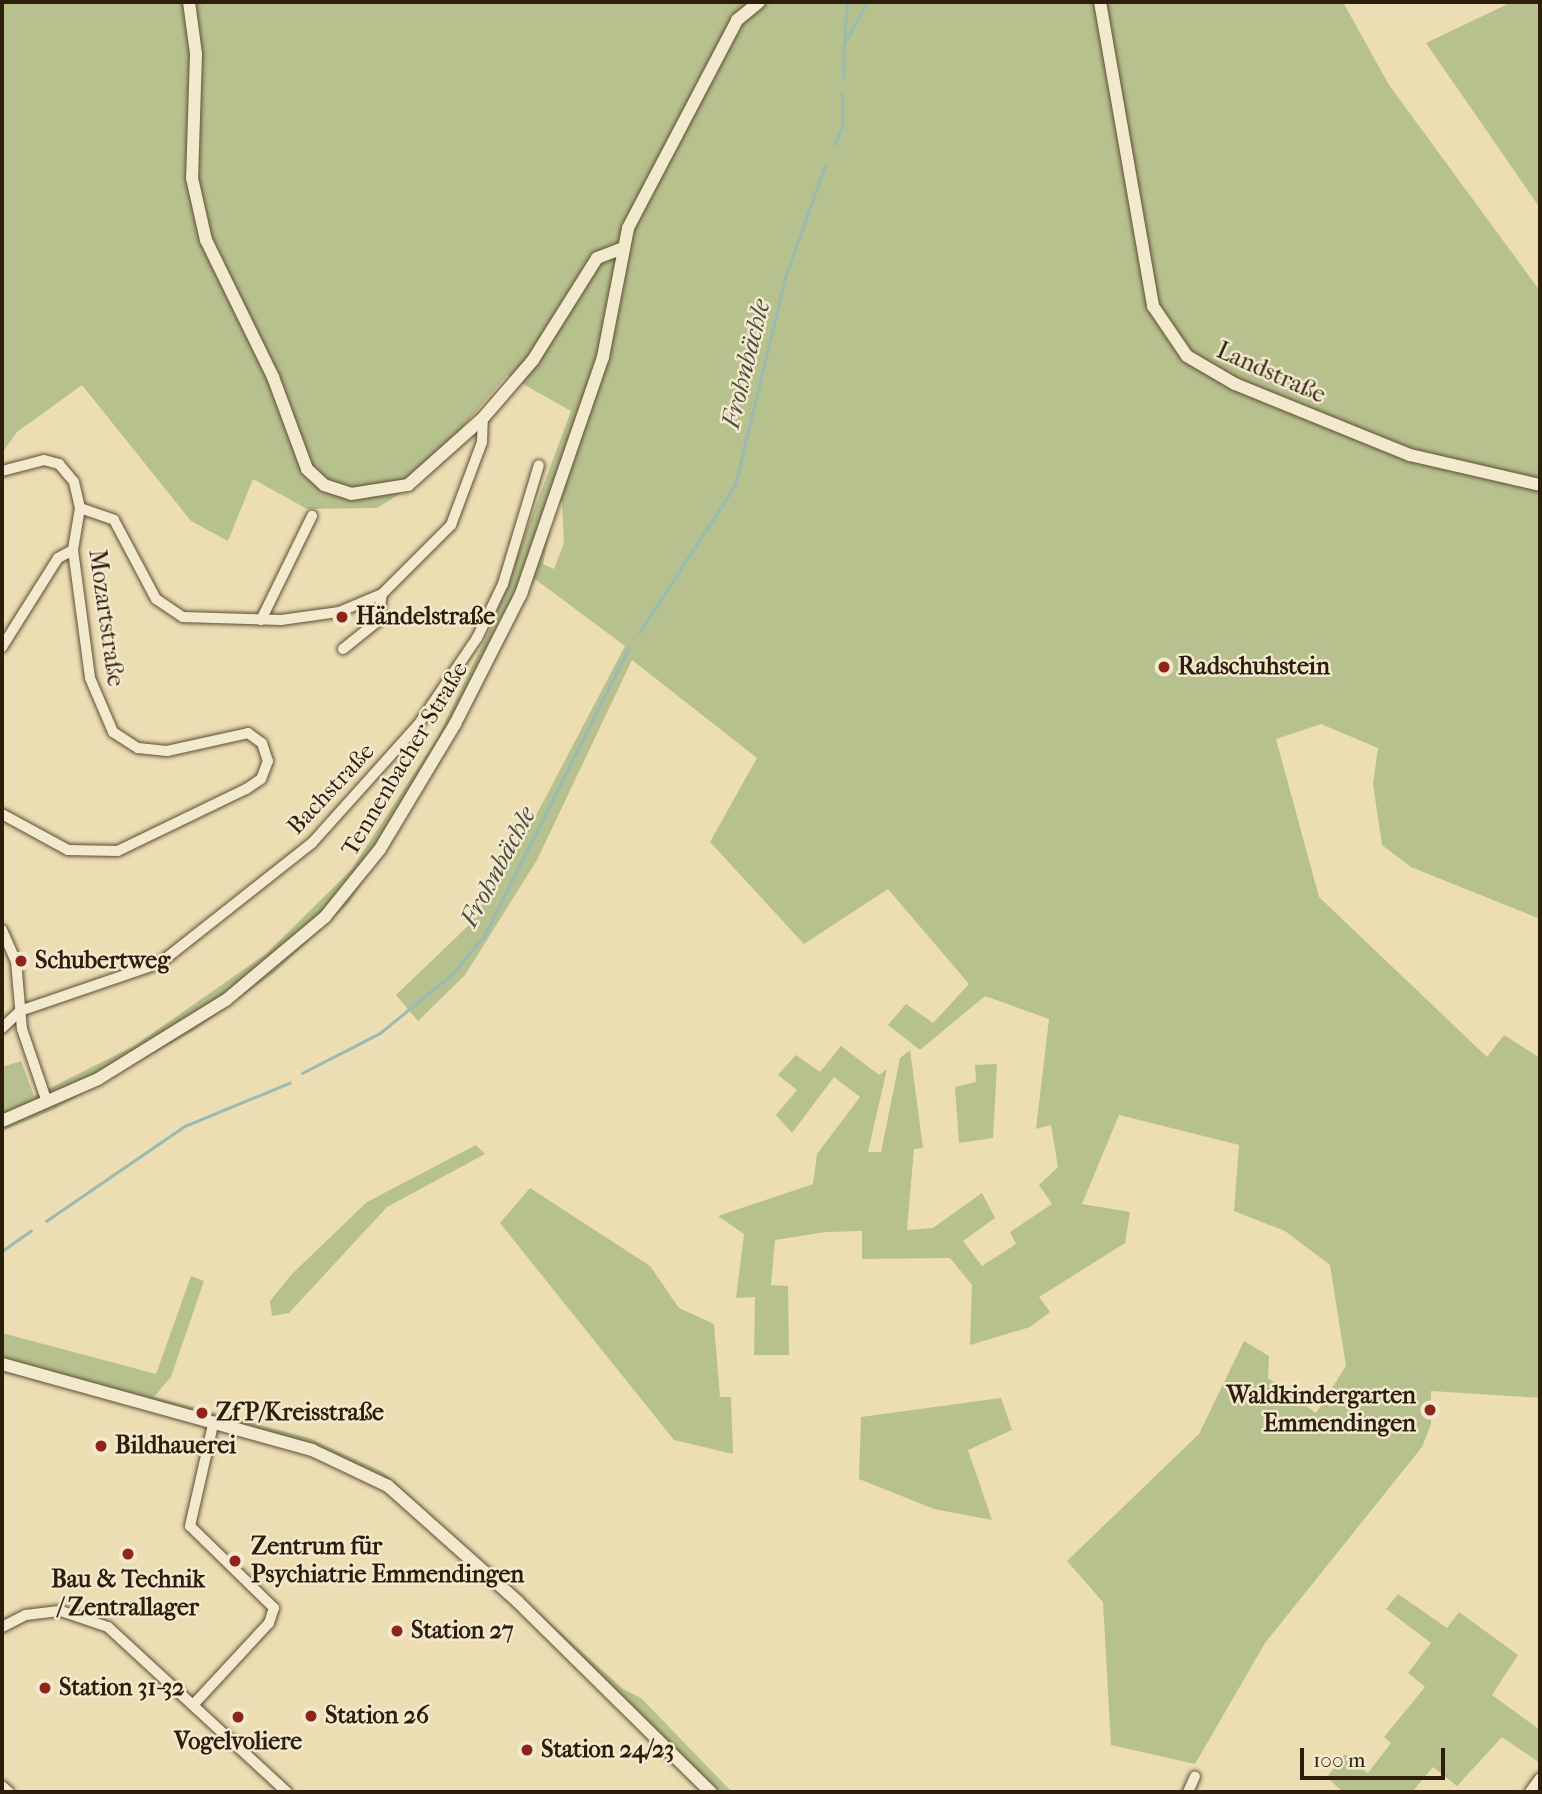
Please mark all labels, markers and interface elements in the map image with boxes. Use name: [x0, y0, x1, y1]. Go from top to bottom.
water label: Frohnbächle: [715, 296, 777, 432]
street label: Landstraße: [1212, 336, 1330, 410]
street label: Mozartstraße: [82, 548, 130, 688]
place label: Händelstraße: [356, 603, 495, 631]
marker: Händelstraße: [334, 609, 350, 625]
place label: Radschuhstein: [1178, 653, 1330, 681]
street label: Tennenbacher Straße: [336, 657, 474, 861]
marker: Radschuhstein: [1156, 659, 1172, 675]
street label: Bachstraße: [281, 737, 381, 841]
water label: Frohnbächle: [453, 802, 543, 932]
place label: Schubertweg: [35, 947, 170, 975]
marker: Schubertweg: [13, 953, 29, 969]
place label: Waldkindergarten Emmendingen: [1226, 1382, 1416, 1438]
place label: ZfP/Kreisstraße: [216, 1399, 384, 1427]
marker: Waldkindergarten Emmendingen: [1422, 1402, 1438, 1418]
marker: ZfP/Kreisstraße: [194, 1405, 210, 1421]
place label: Bildhauerei: [115, 1432, 236, 1460]
marker: Bildhauerei: [93, 1438, 109, 1454]
place label: Zentrum für Psychiatrie Emmendingen: [251, 1533, 524, 1589]
marker: Bau & Technik / Zentrallager: [120, 1546, 136, 1562]
marker: Zentrum für Psychiatrie Emmendingen: [225, 1551, 245, 1571]
place label: Bau & Technik / Zentrallager: [51, 1566, 205, 1622]
place label: Station 27: [411, 1617, 514, 1645]
marker: Station 27: [389, 1623, 405, 1639]
place label: Station 31-32: [59, 1674, 184, 1702]
marker: Station 31-32: [37, 1680, 53, 1696]
place label: Station 26: [325, 1702, 429, 1730]
marker: Station 26: [303, 1708, 319, 1724]
marker: Vogelvoliere: [230, 1709, 246, 1725]
place label: Vogelvoliere: [174, 1728, 302, 1756]
scale bar: [1304, 1734, 1449, 1778]
place label: Station 24/23: [541, 1736, 674, 1764]
marker: Station 24/23: [519, 1742, 535, 1758]
text: 100 m: [1313, 1748, 1366, 1772]

